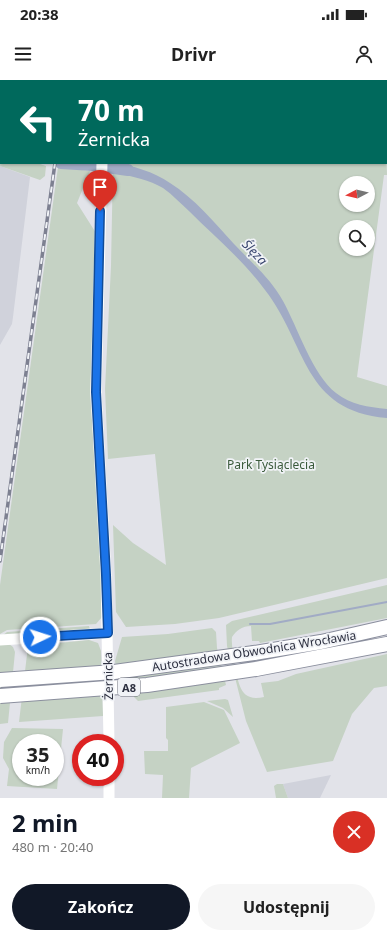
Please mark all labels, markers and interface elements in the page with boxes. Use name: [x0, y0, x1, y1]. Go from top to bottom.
text: 20:38: [20, 4, 59, 24]
text: Drivr: [171, 42, 216, 66]
icon: menu: [12, 43, 34, 65]
icon: person: [353, 43, 375, 65]
text: 70 m: [78, 91, 145, 129]
icon: left: [12, 96, 64, 148]
text: Żernicka: [78, 127, 150, 151]
pin: [83, 170, 117, 211]
icon: arrive: [89, 176, 111, 198]
north arrow: [339, 176, 375, 212]
map controls: [339, 176, 375, 256]
button: search: [339, 220, 375, 256]
water label: Ślęza: [238, 235, 272, 269]
park label: Park Tysiąclecia: [227, 456, 315, 473]
position arrow: [19, 616, 61, 658]
street label: Autostradowa Obwodnica Wrocławia: [151, 626, 357, 676]
street label: Żernicka: [99, 652, 117, 700]
road number: A8: [118, 678, 140, 696]
speed limit sign: 40: [72, 734, 124, 786]
text: 35: [27, 741, 49, 768]
text: km/h: [26, 763, 50, 777]
text: 2 min: [12, 806, 78, 839]
button: close: [333, 811, 375, 853]
text: 480 m · 20:40: [12, 838, 93, 856]
button: Zakończ: [12, 884, 190, 930]
button: Udostępnij: [198, 884, 375, 930]

